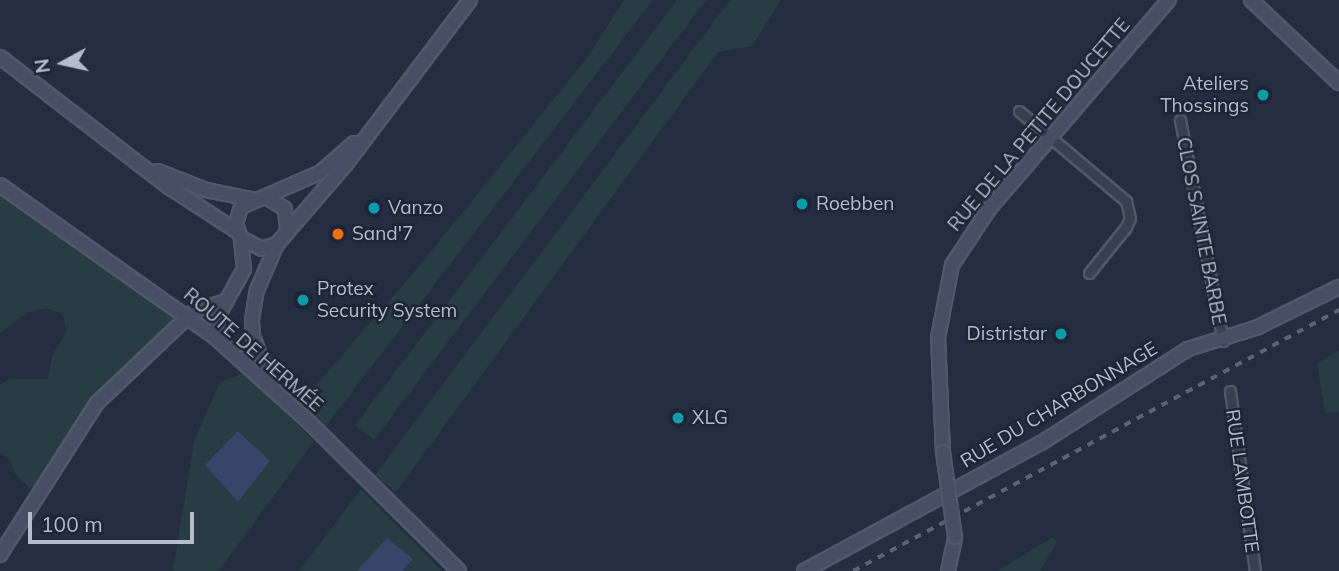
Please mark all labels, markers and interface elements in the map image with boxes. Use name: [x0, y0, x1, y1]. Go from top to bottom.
street label: RUE DE LA PETITE DOUCETTE: [943, 14, 1135, 236]
north arrow: [28, 28, 98, 98]
text: N: [29, 57, 55, 75]
place label: Ateliers Thossings: [1160, 73, 1249, 117]
marker: Ateliers Thossings: [1255, 87, 1271, 103]
street label: CLOS SAINTE BARBE: [1172, 135, 1230, 327]
place label: Roebben: [816, 193, 894, 215]
marker: Roebben: [794, 196, 810, 212]
place label: Vanzo: [388, 197, 443, 219]
marker: Vanzo: [366, 200, 382, 216]
place label: Sand'7: [352, 223, 413, 245]
marker: Sand'7: [330, 226, 346, 242]
place label: Protex Security System: [317, 278, 457, 322]
street label: ROUTE DE HERMÉE: [179, 283, 327, 417]
marker: Protex Security System: [295, 292, 311, 308]
place label: Distristar: [967, 323, 1047, 345]
marker: Distristar: [1053, 326, 1069, 342]
street label: RUE DU CHARBONNAGE: [956, 337, 1162, 473]
place label: XLG: [692, 407, 728, 429]
street label: RUE LAMBOTTE: [1221, 408, 1263, 554]
marker: XLG: [670, 410, 686, 426]
scale bar: [32, 498, 198, 542]
text: 100 m: [41, 511, 103, 537]

